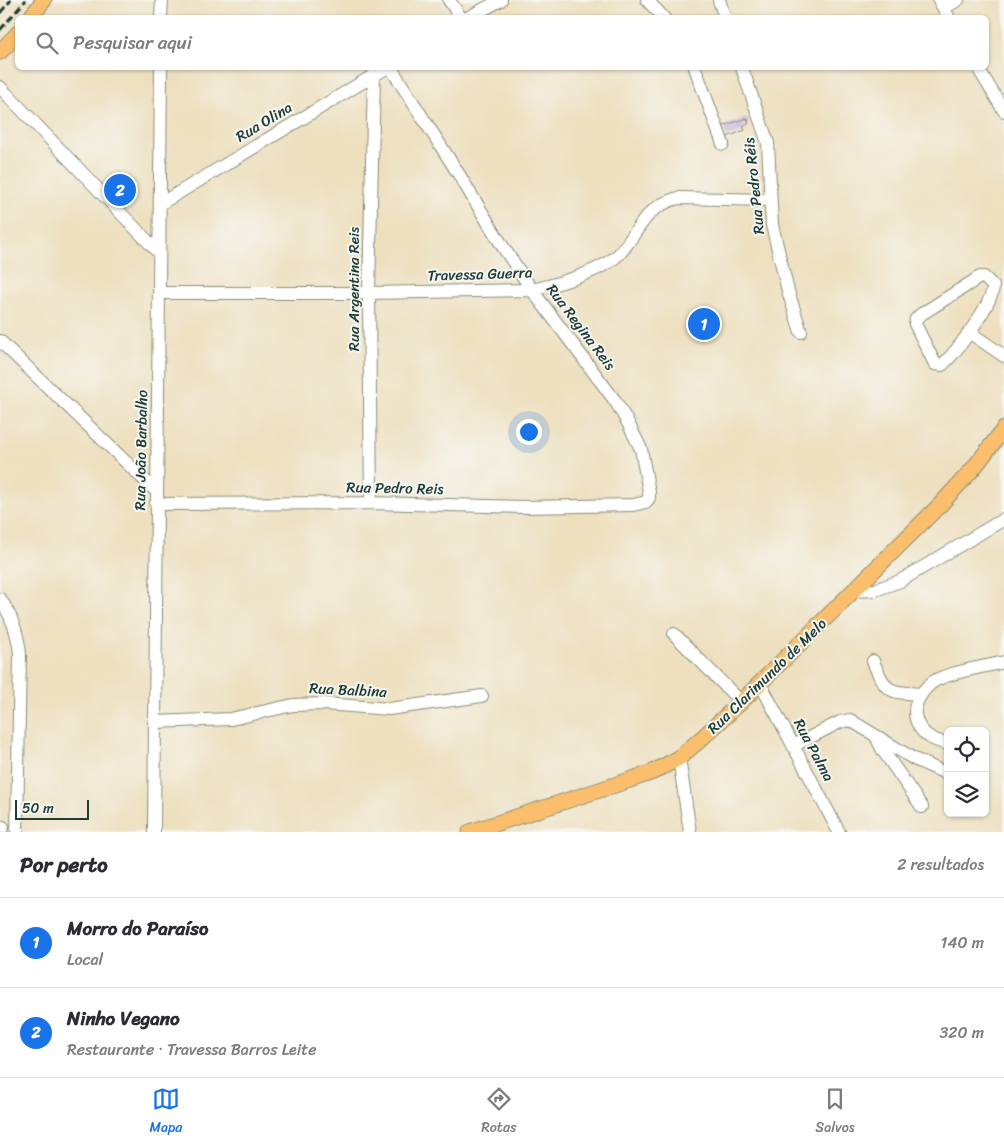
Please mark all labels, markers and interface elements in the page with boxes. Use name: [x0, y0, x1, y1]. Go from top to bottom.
search box: [15, 15, 989, 70]
text: Pesquisar aqui: [73, 26, 192, 59]
icon: search: [33, 29, 61, 57]
street label: Rua Olina: [231, 95, 298, 149]
street label: Rua Pedro Réis: [736, 136, 772, 236]
pin: 2: [104, 171, 136, 209]
street label: Rua Argentina Reis: [341, 226, 367, 351]
street label: Travessa Guerra: [427, 259, 533, 289]
street label: Rua Regina Reis: [540, 278, 623, 377]
pin: 1: [688, 305, 720, 343]
street label: Rua João Barbalho: [127, 389, 155, 511]
your location: [516, 419, 542, 445]
street label: Rua Pedro Reis: [346, 474, 445, 502]
street label: Rua Clarimundo de Melo: [701, 611, 833, 740]
street label: Rua Balbina: [308, 675, 388, 705]
street label: Rua Palma: [787, 714, 842, 787]
map controls: [944, 727, 989, 817]
button: locate: [944, 727, 989, 772]
button: layers: [944, 772, 989, 817]
text: 50 m: [22, 796, 54, 821]
scale bar: [15, 797, 89, 820]
text: Por perto: [20, 846, 108, 884]
text: 2 resultados: [897, 850, 984, 879]
text: Morro do Paraíso: [67, 912, 208, 945]
text: 1: [33, 928, 39, 957]
text: 140 m: [941, 928, 984, 957]
text: Local: [67, 945, 103, 974]
text: Ninho Vegano: [67, 1002, 180, 1035]
text: 2: [31, 1018, 41, 1047]
text: 320 m: [939, 1018, 984, 1047]
text: Restaurante · Travessa Barros Leite: [67, 1035, 316, 1064]
tab: Mapa: [149, 1085, 182, 1140]
tab: Rotas: [481, 1085, 516, 1140]
tab: Salvos: [815, 1085, 855, 1140]

